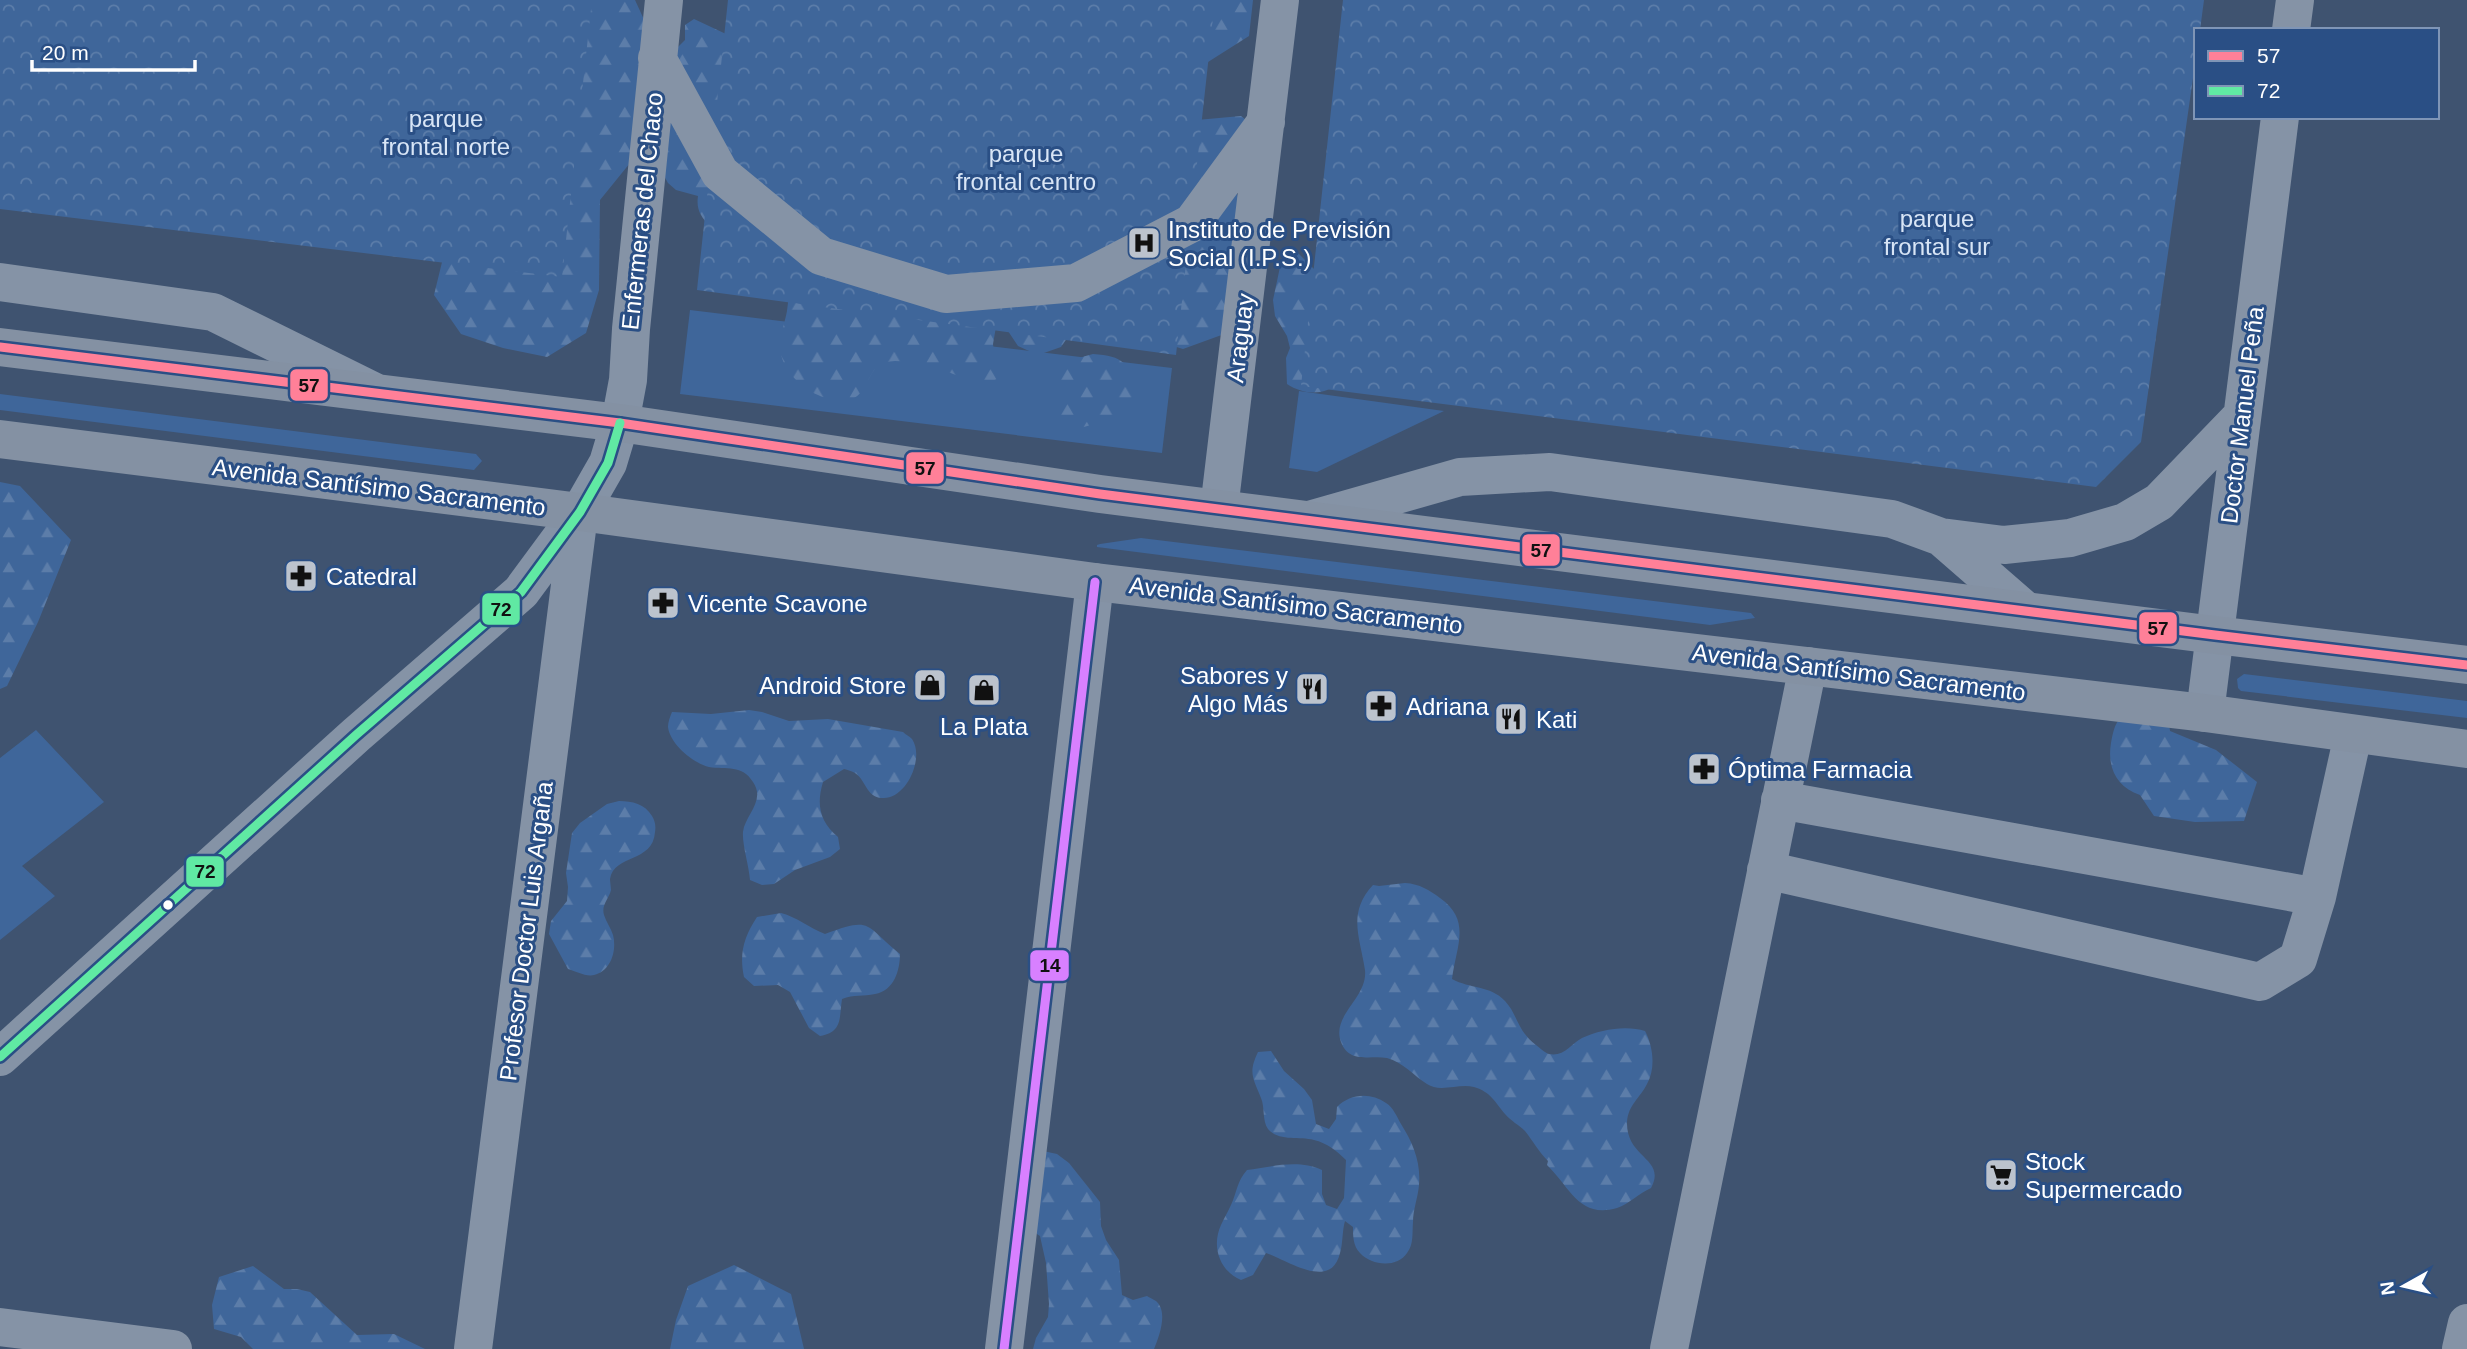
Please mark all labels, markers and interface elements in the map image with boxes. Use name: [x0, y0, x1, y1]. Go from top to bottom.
scale bar: [32, 28, 194, 72]
legend: [2194, 28, 2439, 119]
text: 20 m: [42, 41, 89, 64]
text: 57: [2257, 44, 2280, 67]
text: 72: [2257, 79, 2280, 102]
street label: Enfermeras del Chaco: [616, 91, 668, 331]
park label: parque frontal norte: [382, 105, 510, 160]
park label: parque frontal centro: [956, 140, 1096, 195]
park label: parque frontal sur: [1884, 205, 1990, 260]
place label: Instituto de Previsión Social (I.P.S.): [1168, 216, 1391, 271]
hospital icon: Instituto de Previsión Social (I.P.S.): [1125, 224, 1163, 262]
street label: Araguay: [1221, 292, 1259, 384]
street label: Doctor Manuel Peña: [2215, 304, 2269, 525]
line badge: 57: [289, 368, 329, 402]
text: 57: [298, 375, 320, 396]
line badge: 57: [905, 451, 945, 485]
street label: Avenida Santísimo Sacramento: [211, 453, 547, 521]
text: 57: [914, 458, 936, 479]
line badge: 57: [1521, 533, 1561, 567]
text: 57: [1530, 540, 1552, 561]
pharmacy icon: Catedral: [282, 557, 320, 595]
place label: Catedral: [326, 563, 417, 590]
street label: Avenida Santísimo Sacramento: [1128, 571, 1464, 639]
pharmacy icon: Vicente Scavone: [644, 584, 682, 622]
place label: Vicente Scavone: [688, 590, 868, 617]
line badge: 72: [481, 592, 521, 626]
text: 72: [490, 599, 512, 620]
line badge: 57: [2138, 611, 2178, 645]
text: 57: [2147, 618, 2169, 639]
street label: Avenida Santísimo Sacramento: [1691, 638, 2027, 706]
place label: Sabores y Algo Más: [1180, 662, 1288, 717]
shop icon: Android Store: [911, 666, 949, 704]
restaurant icon: Sabores y Algo Más: [1293, 670, 1331, 708]
shop icon: La Plata: [965, 671, 1003, 709]
place label: Android Store: [759, 672, 906, 699]
pharmacy icon: Adriana: [1362, 687, 1400, 725]
place label: Adriana: [1406, 693, 1489, 720]
restaurant icon: Kati: [1492, 700, 1530, 738]
place label: Kati: [1536, 706, 1577, 733]
place label: La Plata: [940, 713, 1029, 740]
pharmacy icon: Óptima Farmacia: [1685, 750, 1723, 788]
place label: Óptima Farmacia: [1728, 756, 1913, 783]
street label: Profesor Doctor Luis Argaña: [494, 779, 558, 1082]
line badge: 72: [185, 855, 225, 888]
text: 72: [194, 861, 216, 882]
unlabelled marker: [161, 898, 175, 912]
line badge: 14: [1029, 949, 1070, 982]
text: 14: [1039, 955, 1061, 976]
place label: Stock Supermercado: [2025, 1148, 2182, 1203]
supermarket icon: Stock Supermercado: [1982, 1156, 2020, 1194]
north arrow: [2369, 1251, 2439, 1321]
text: N: [2376, 1280, 2399, 1297]

